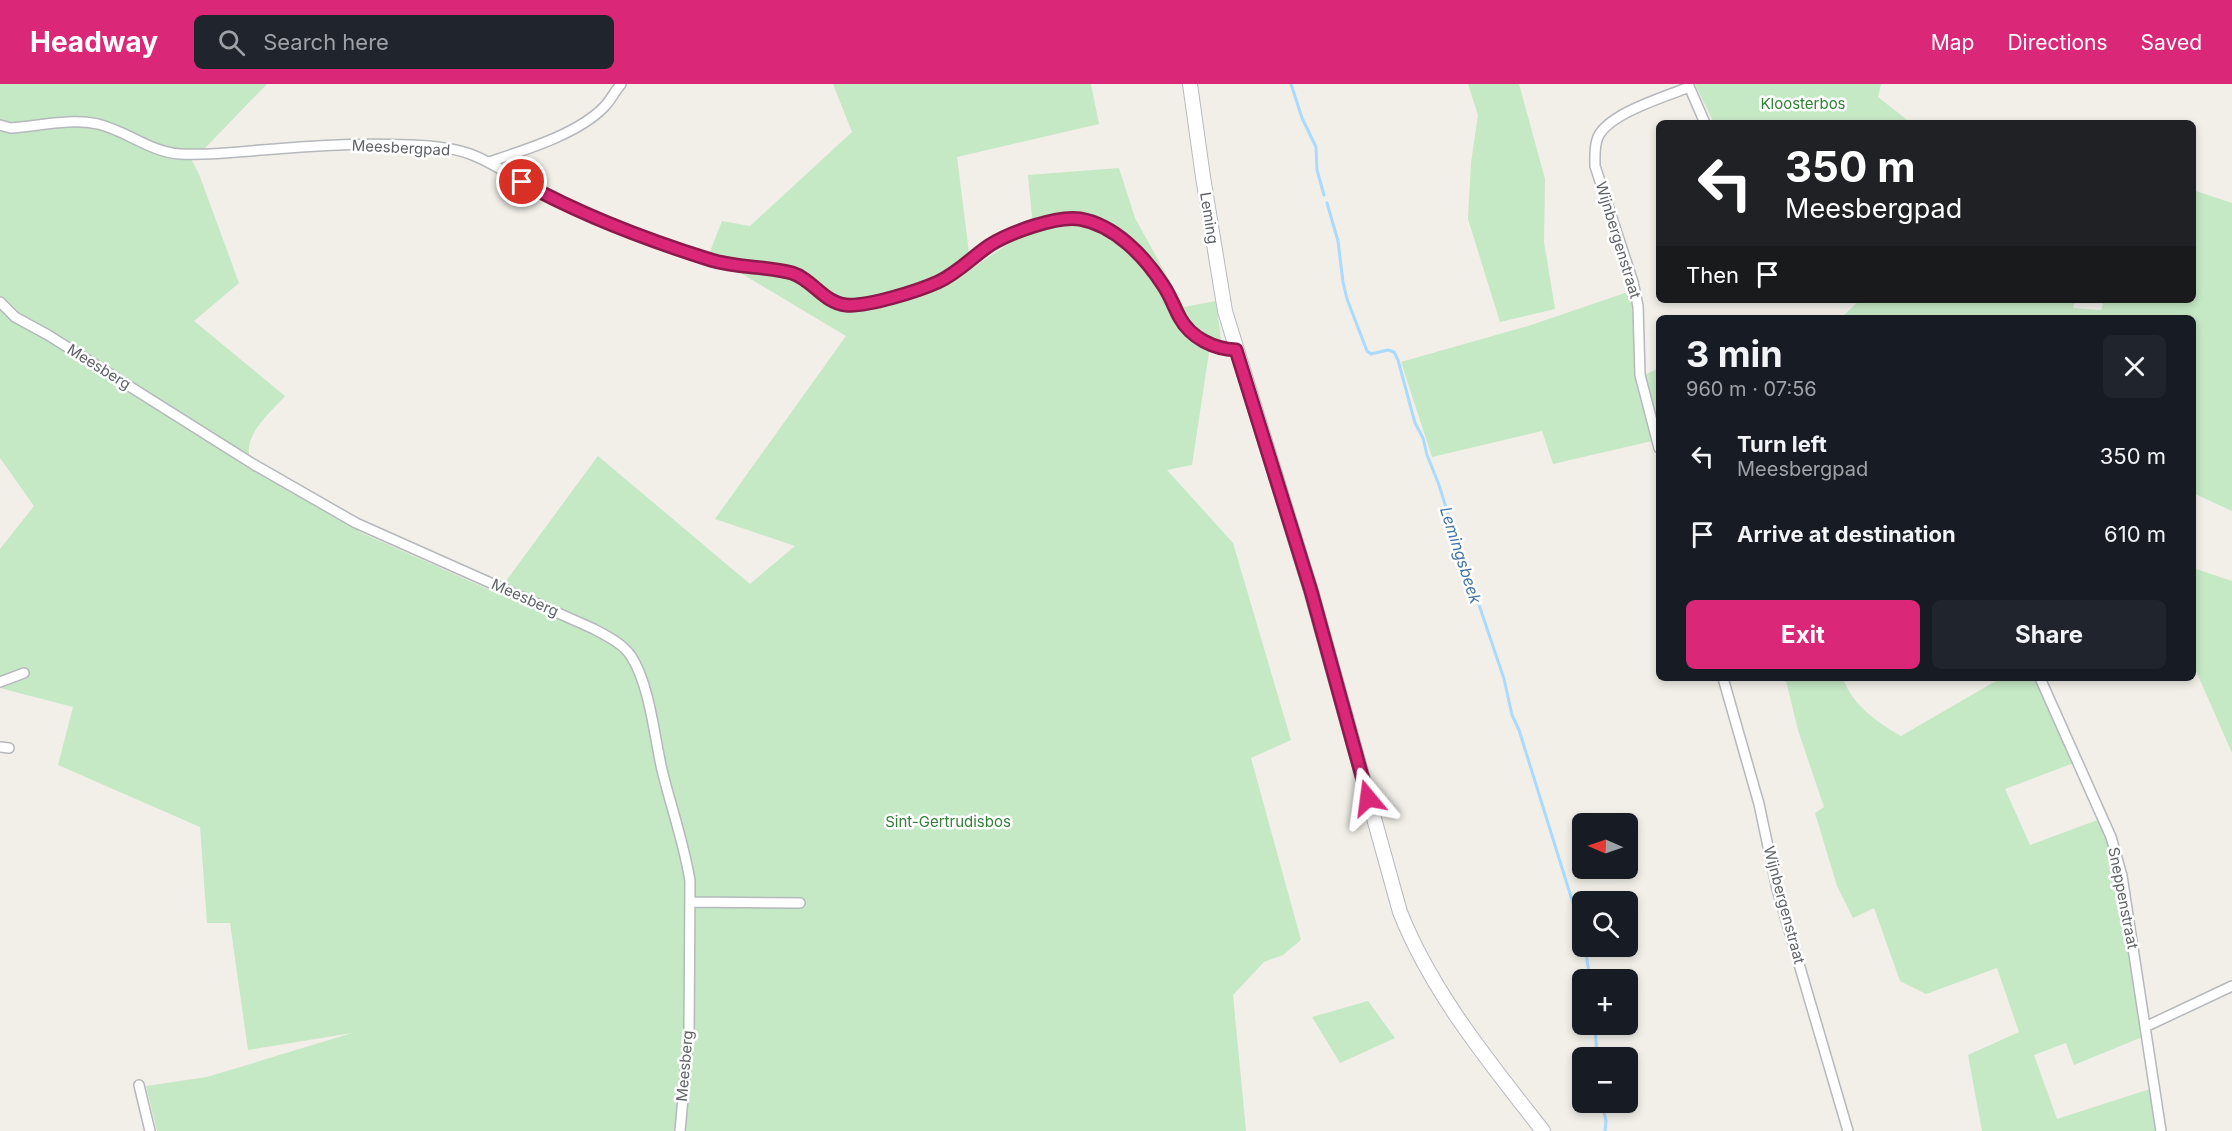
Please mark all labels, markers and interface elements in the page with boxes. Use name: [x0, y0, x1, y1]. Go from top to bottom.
search box: [194, 15, 614, 69]
text: Headway: [30, 25, 158, 59]
icon: search: [215, 26, 248, 59]
text: Search here: [263, 29, 389, 55]
text: Map: [1931, 30, 1974, 55]
text: Directions: [2007, 30, 2108, 55]
text: Saved: [2141, 30, 2202, 55]
park label: Kloosterbos: [1760, 94, 1846, 113]
street label: Meesbergpad: [351, 135, 451, 160]
text: 350 m: [1785, 141, 1916, 192]
icon: left: [1686, 144, 1764, 222]
pin: [496, 156, 547, 207]
icon: arrive: [505, 165, 538, 198]
street label: Wijnbergenstraat: [1592, 179, 1645, 301]
street label: Leming: [1196, 191, 1223, 245]
text: Meesbergpad: [1785, 192, 1962, 225]
icon: arrive: [1751, 258, 1784, 291]
text: Then: [1686, 262, 1739, 288]
text: 3 min: [1686, 332, 1783, 376]
button: close: [2103, 335, 2166, 398]
street label: Meesberg: [64, 340, 135, 394]
text: 960 m · 07:56: [1686, 377, 1817, 401]
text: Turn left: [1737, 431, 1827, 457]
icon: left: [1686, 440, 1719, 473]
text: 350 m: [2100, 443, 2166, 469]
text: Meesbergpad: [1737, 457, 1868, 481]
water label: Lemingsbeek: [1436, 504, 1486, 606]
icon: arrive: [1686, 518, 1719, 551]
text: Arrive at destination: [1737, 521, 1956, 547]
text: 610 m: [2104, 521, 2166, 547]
street label: Meesberg: [489, 574, 562, 621]
button: Exit: [1686, 600, 1920, 669]
button: Share: [1932, 600, 2166, 669]
position arrow: [1336, 766, 1400, 830]
park label: Sint-Gertrudisbos: [885, 812, 1011, 831]
north arrow: [1572, 813, 1638, 879]
map controls: [1572, 813, 1638, 1113]
street label: Wijnbergenstraat: [1760, 844, 1809, 966]
street label: Sneppenstraat: [2104, 845, 2143, 951]
button: search: [1572, 891, 1638, 957]
button: +: [1572, 969, 1638, 1035]
street label: Meesberg: [672, 1030, 697, 1102]
button: −: [1572, 1047, 1638, 1113]

